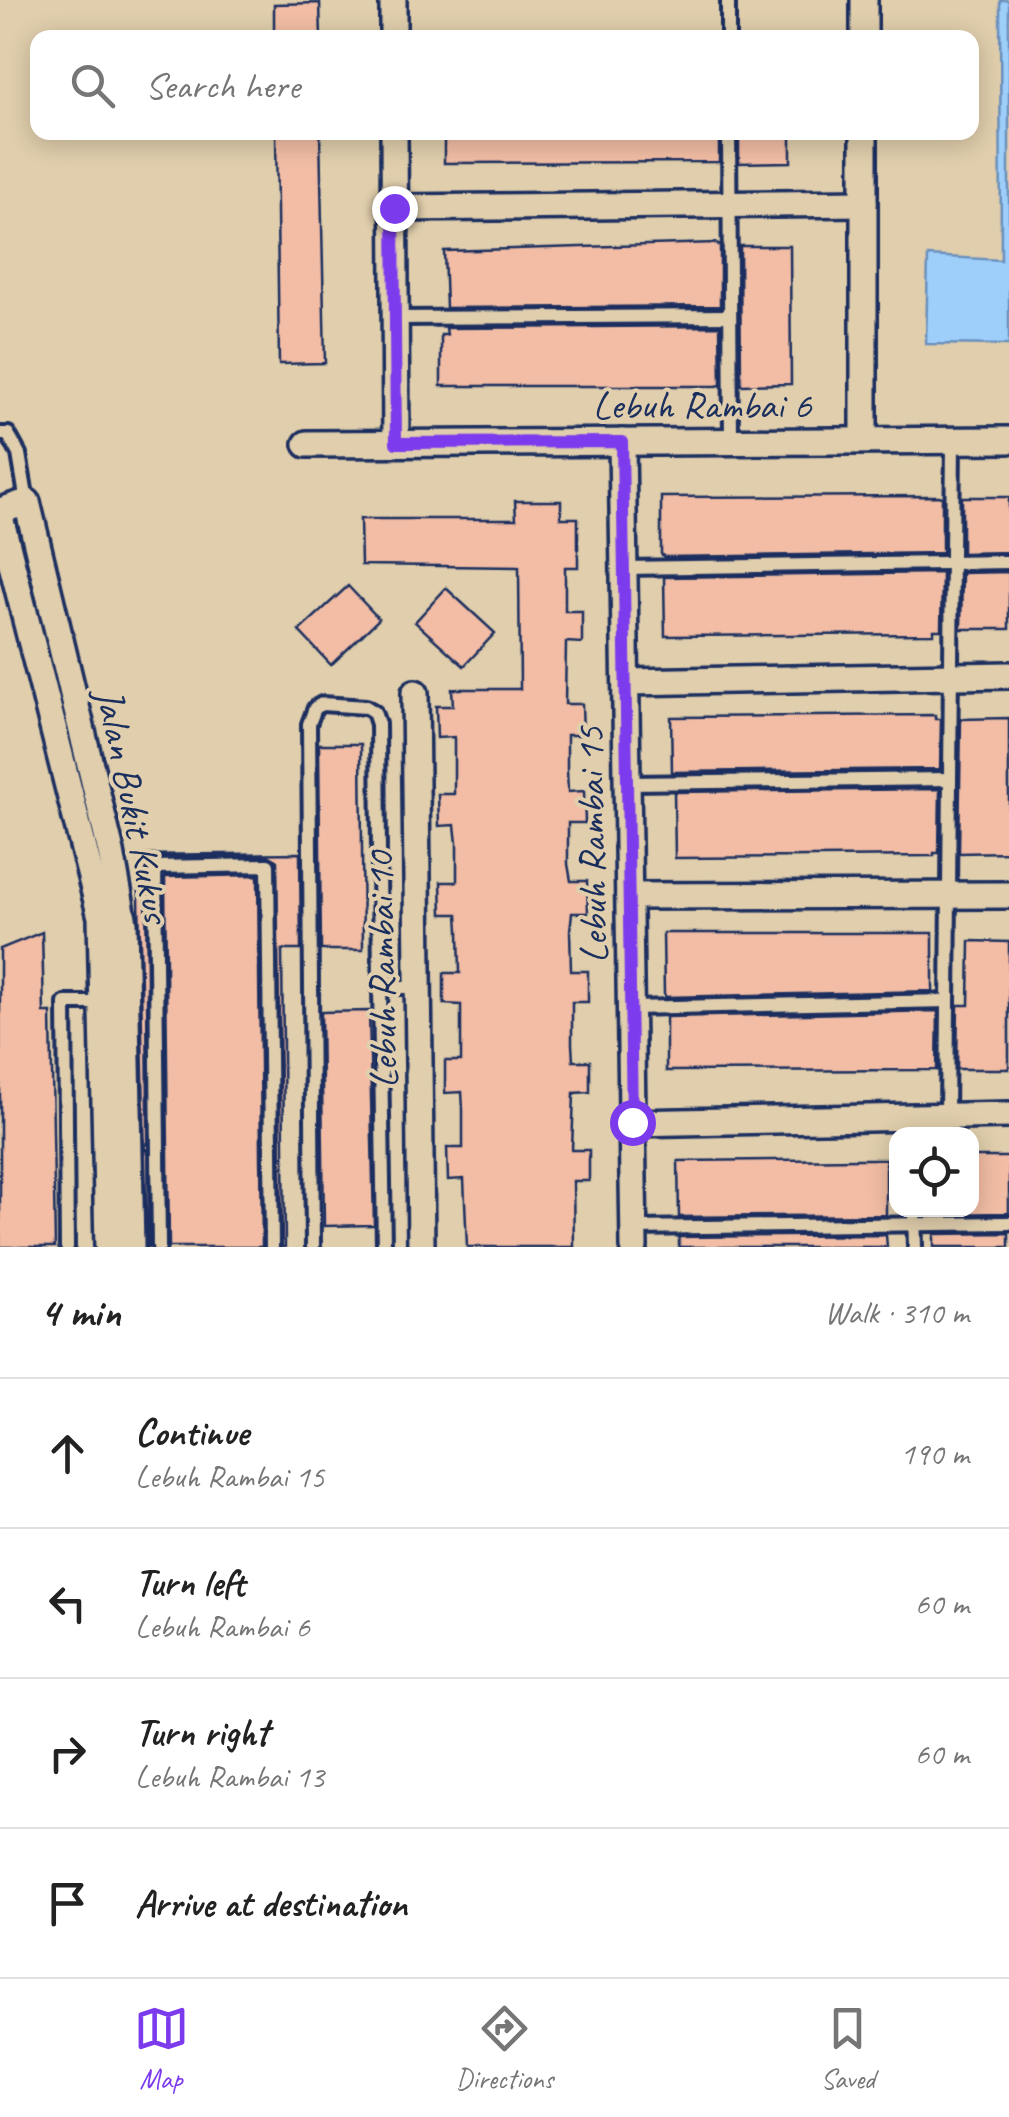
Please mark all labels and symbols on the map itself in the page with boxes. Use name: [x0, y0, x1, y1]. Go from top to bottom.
route end: [372, 186, 418, 232]
street label: Lebuh Rambai 6: [593, 380, 812, 430]
street label: Jalan Bukit Kukus: [83, 682, 183, 930]
street label: Lebuh Rambai 15: [565, 724, 619, 964]
street label: Lebuh Rambai 10: [355, 848, 409, 1089]
route start: [610, 1100, 656, 1146]

